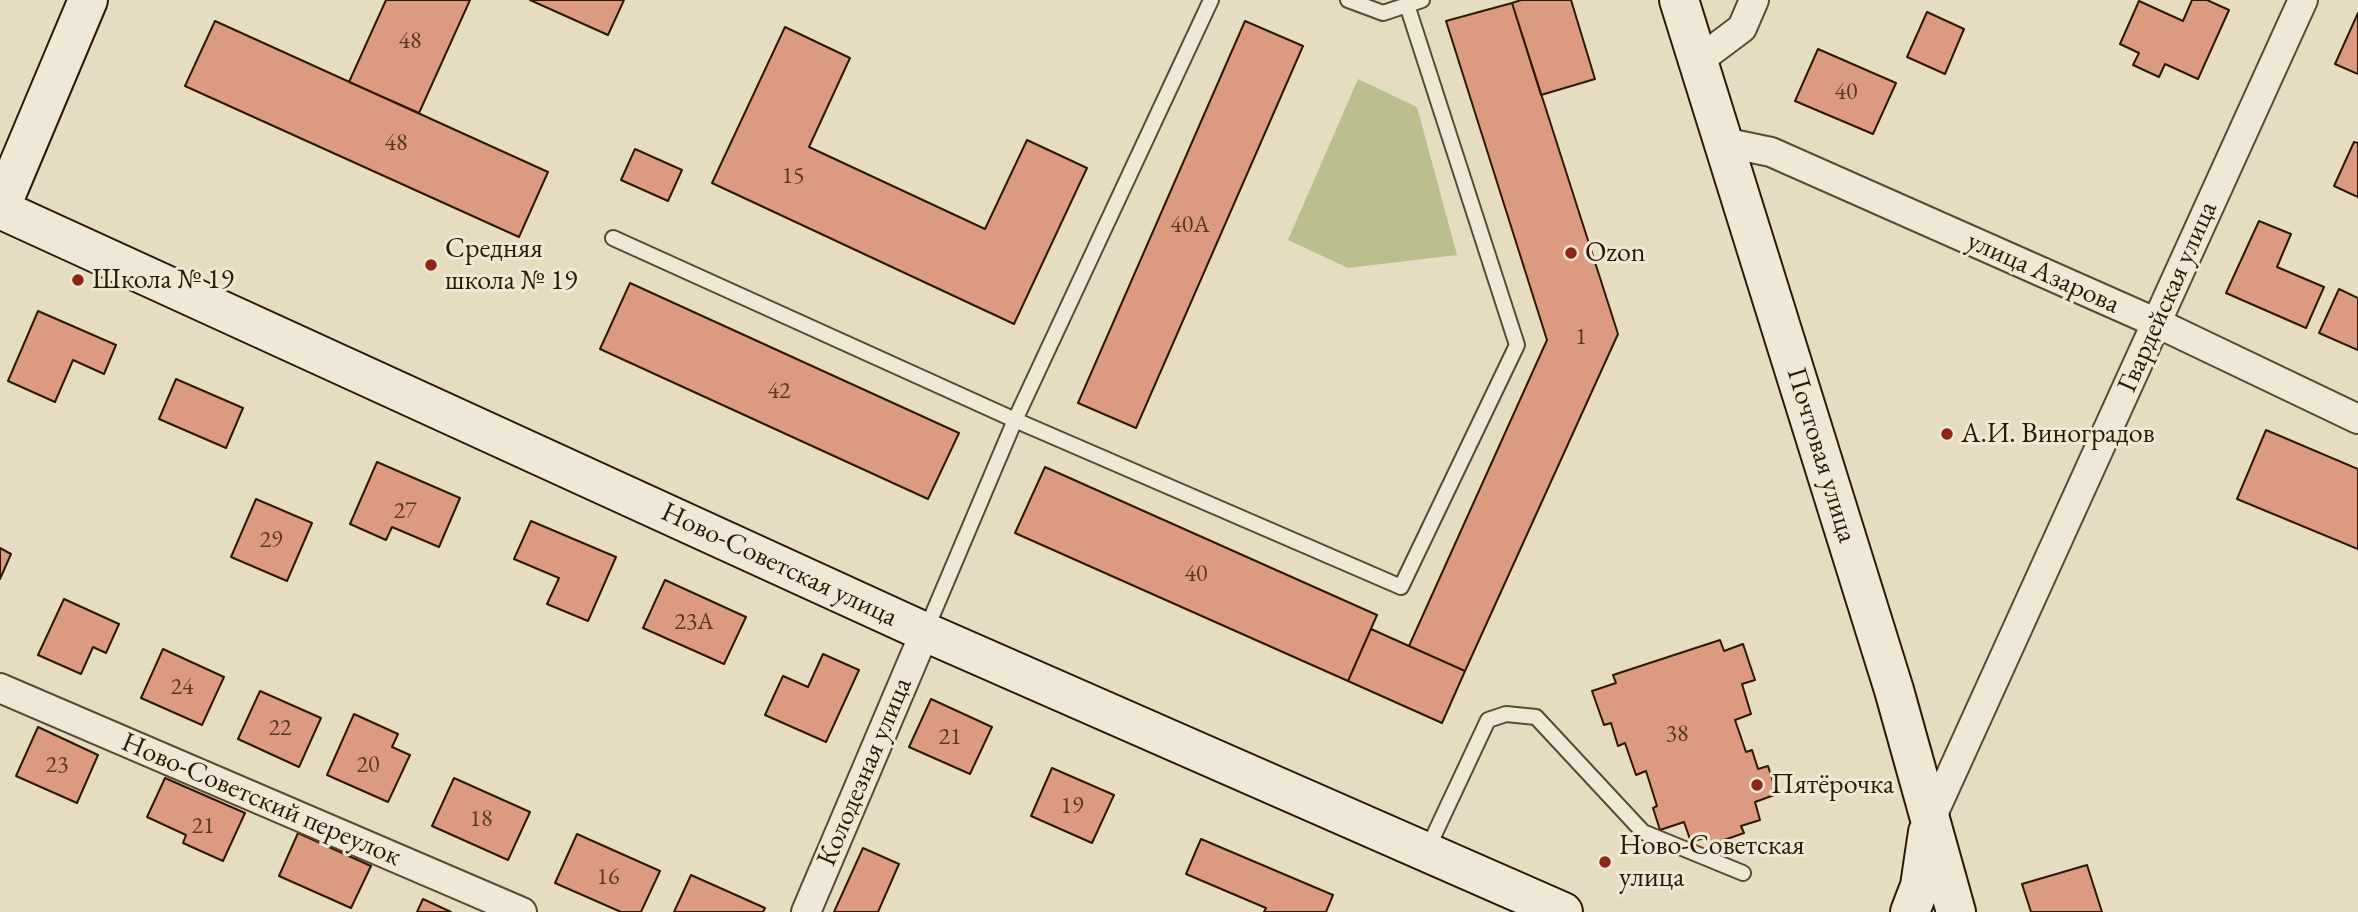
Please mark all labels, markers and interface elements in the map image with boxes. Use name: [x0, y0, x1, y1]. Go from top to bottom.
house number: 48: [398, 27, 422, 55]
house number: 40: [1834, 78, 1858, 106]
house number: 48: [384, 129, 408, 157]
house number: 15: [781, 162, 805, 190]
street label: Гвардейская улица: [2111, 196, 2225, 398]
house number: 40А: [1170, 211, 1210, 239]
street label: улица Азарова: [1961, 224, 2125, 322]
place label: Средняя школа № 19: [445, 232, 577, 298]
place label: Ozon: [1585, 236, 1646, 270]
marker: Ozon: [1563, 245, 1579, 261]
marker: Средняя школа № 19: [423, 257, 439, 273]
place label: Школа № 19: [92, 263, 234, 297]
marker: Школа № 19: [70, 272, 86, 288]
house number: 1: [1575, 323, 1587, 351]
street label: Почтовая улица: [1778, 363, 1864, 547]
house number: 42: [767, 377, 791, 405]
place label: А.И. Виноградов: [1961, 417, 2155, 451]
marker: А.И. Виноградов: [1939, 426, 1955, 442]
street label: Ново-Советская улица: [656, 496, 902, 634]
house number: 27: [393, 497, 417, 525]
house number: 29: [259, 526, 283, 554]
house number: 40: [1184, 560, 1208, 588]
house number: 23А: [674, 608, 714, 636]
house number: 24: [170, 673, 194, 701]
street label: Колодезная улица: [810, 673, 920, 871]
house number: 22: [268, 714, 292, 742]
house number: 38: [1665, 720, 1689, 748]
house number: 21: [938, 723, 962, 751]
street label: Ново-Советский переулок: [116, 726, 406, 874]
house number: 23: [45, 751, 69, 779]
house number: 20: [356, 751, 380, 779]
place label: Пятёрочка: [1771, 768, 1894, 802]
marker: Пятёрочка: [1749, 777, 1765, 793]
house number: 19: [1060, 792, 1084, 820]
house number: 18: [469, 805, 493, 833]
house number: 21: [191, 812, 215, 840]
place label: Ново-Советская улица: [1619, 829, 1805, 895]
marker: Ново-Советская улица: [1597, 854, 1613, 870]
house number: 16: [596, 863, 620, 891]

